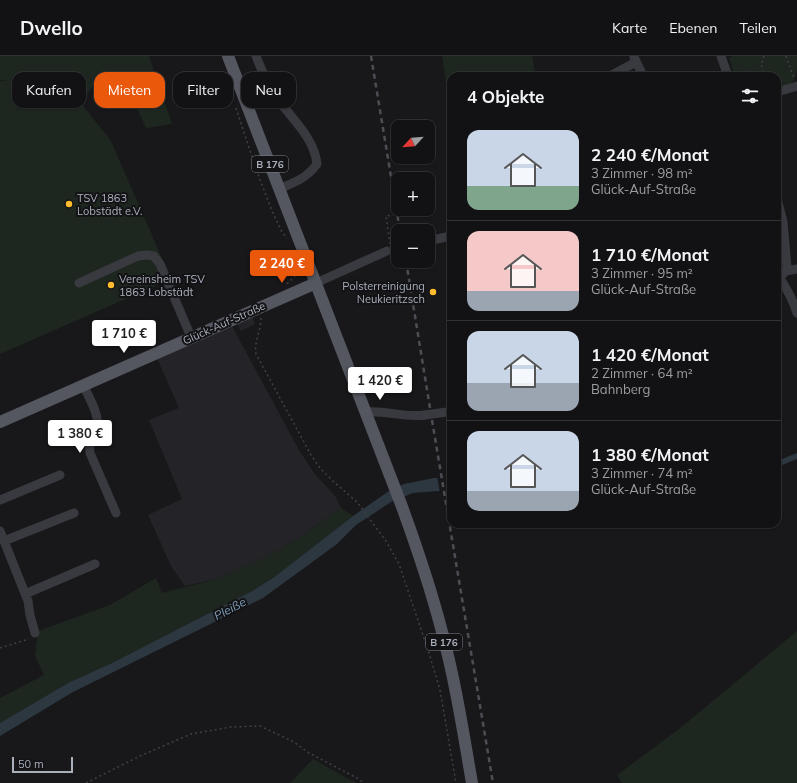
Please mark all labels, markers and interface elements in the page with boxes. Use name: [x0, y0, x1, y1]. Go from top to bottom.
text: Dwello: [20, 16, 83, 40]
text: Karte: [612, 19, 647, 37]
text: Ebenen: [669, 19, 718, 37]
text: Teilen: [740, 19, 777, 37]
chip: Kaufen: [12, 72, 86, 108]
chip: Mieten: [94, 72, 165, 108]
chip: Filter: [173, 72, 233, 108]
chip: Neu: [241, 72, 296, 108]
icon: filters: [739, 85, 761, 107]
text: 4 Objekte: [467, 86, 544, 107]
north arrow: [391, 120, 435, 164]
map controls: [391, 120, 435, 268]
text: 2 240 €/Monat: [591, 144, 709, 165]
icon: home: [499, 146, 547, 194]
road number: B 176: [252, 156, 288, 172]
text: 3 Zimmer · 98 m²: [591, 165, 693, 181]
button: +: [391, 172, 435, 216]
text: Glück-Auf-Straße: [591, 181, 696, 197]
place label: TSV 1863 Lobstädt e.V.: [77, 191, 143, 218]
marker: TSV 1863 Lobstädt e.V.: [64, 199, 74, 209]
button: −: [391, 224, 435, 268]
text: 1 710 €/Monat: [591, 244, 709, 265]
icon: home: [499, 247, 547, 295]
pin: 2 240 €: [245, 250, 319, 284]
text: 2 240 €: [259, 255, 305, 271]
text: 3 Zimmer · 95 m²: [591, 265, 693, 281]
place label: Vereinsheim TSV 1863 Lobstädt: [119, 272, 205, 299]
place label: Polsterreinigung Neukieritzsch: [342, 279, 425, 306]
marker: Vereinsheim TSV 1863 Lobstädt: [106, 280, 116, 290]
text: Glück-Auf-Straße: [591, 281, 696, 297]
marker: Polsterreinigung Neukieritzsch: [428, 287, 438, 297]
street label: Glück-Auf-Straße: [180, 298, 268, 347]
pin: 1 710 €: [87, 320, 161, 354]
text: 1 710 €: [101, 325, 147, 341]
text: 1 420 €/Monat: [591, 344, 709, 365]
icon: home: [499, 347, 547, 395]
text: 2 Zimmer · 64 m²: [591, 365, 693, 381]
pin: 1 420 €: [343, 367, 417, 401]
text: 1 420 €: [357, 372, 403, 388]
text: Bahnberg: [591, 381, 650, 397]
pin: 1 380 €: [43, 420, 117, 454]
text: 1 380 €: [57, 425, 103, 441]
text: 1 380 €/Monat: [591, 444, 709, 465]
icon: home: [499, 447, 547, 495]
text: 3 Zimmer · 74 m²: [591, 465, 693, 481]
text: Glück-Auf-Straße: [591, 481, 696, 497]
water label: Pleiße: [211, 594, 249, 623]
road number: B 176: [426, 634, 462, 650]
scale bar: [12, 755, 73, 774]
text: 50 m: [18, 757, 44, 771]

